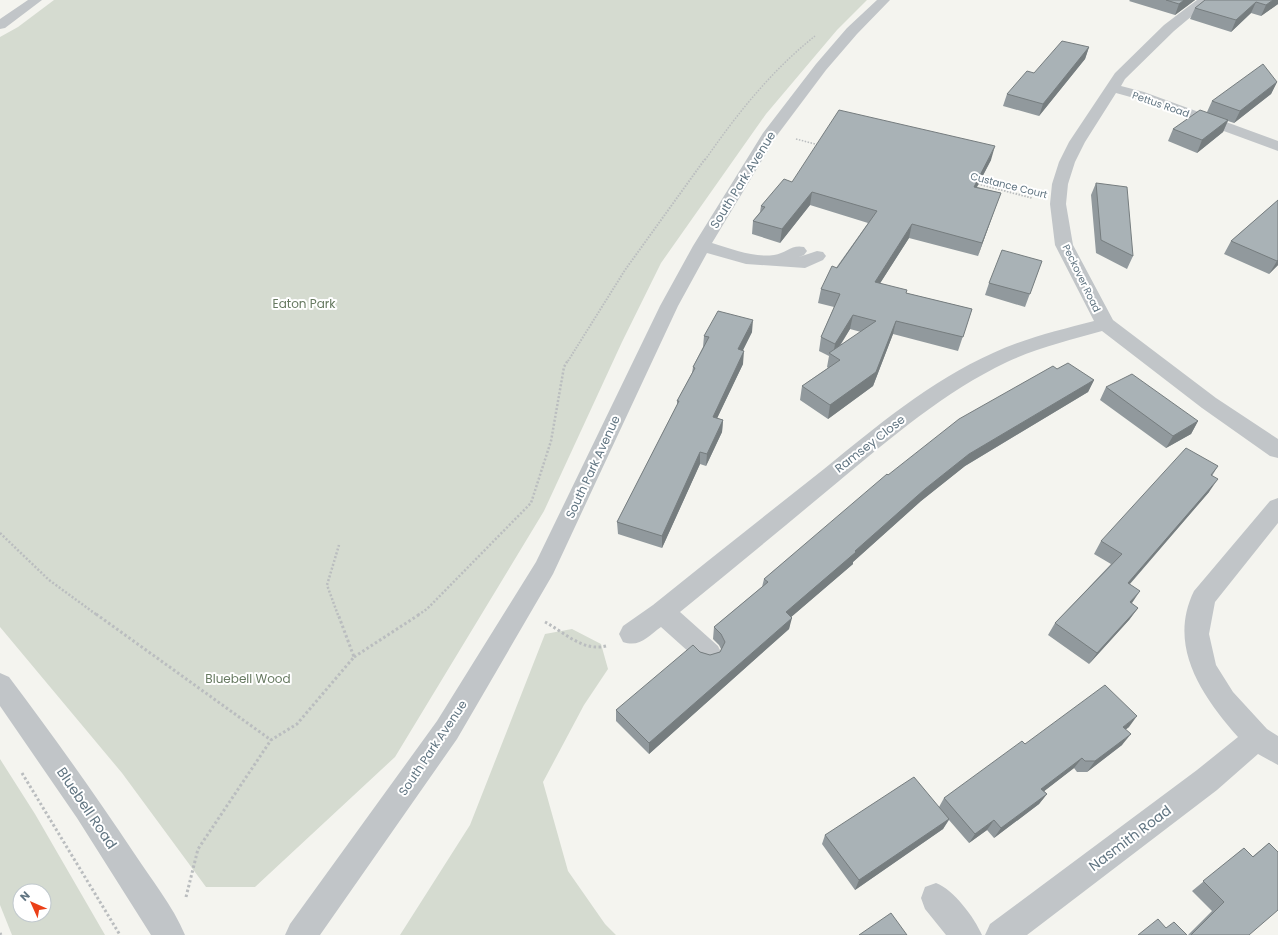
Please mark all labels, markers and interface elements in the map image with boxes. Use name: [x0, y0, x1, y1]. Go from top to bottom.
street label: Pettus Road: [1130, 88, 1191, 121]
street label: South Park Avenue: [706, 128, 779, 232]
street label: Custance Court: [969, 169, 1049, 202]
street label: Peckover Road: [1059, 242, 1104, 315]
park label: Eaton Park: [273, 295, 336, 312]
street label: Ramsey Close: [831, 411, 908, 476]
street label: South Park Avenue: [561, 413, 624, 521]
park label: Bluebell Wood: [205, 670, 291, 687]
street label: South Park Avenue: [394, 697, 471, 799]
street label: Bluebell Road: [52, 763, 122, 853]
street label: Nasmith Road: [1085, 800, 1175, 876]
north arrow: [12, 883, 52, 923]
text: N: [16, 887, 34, 905]

